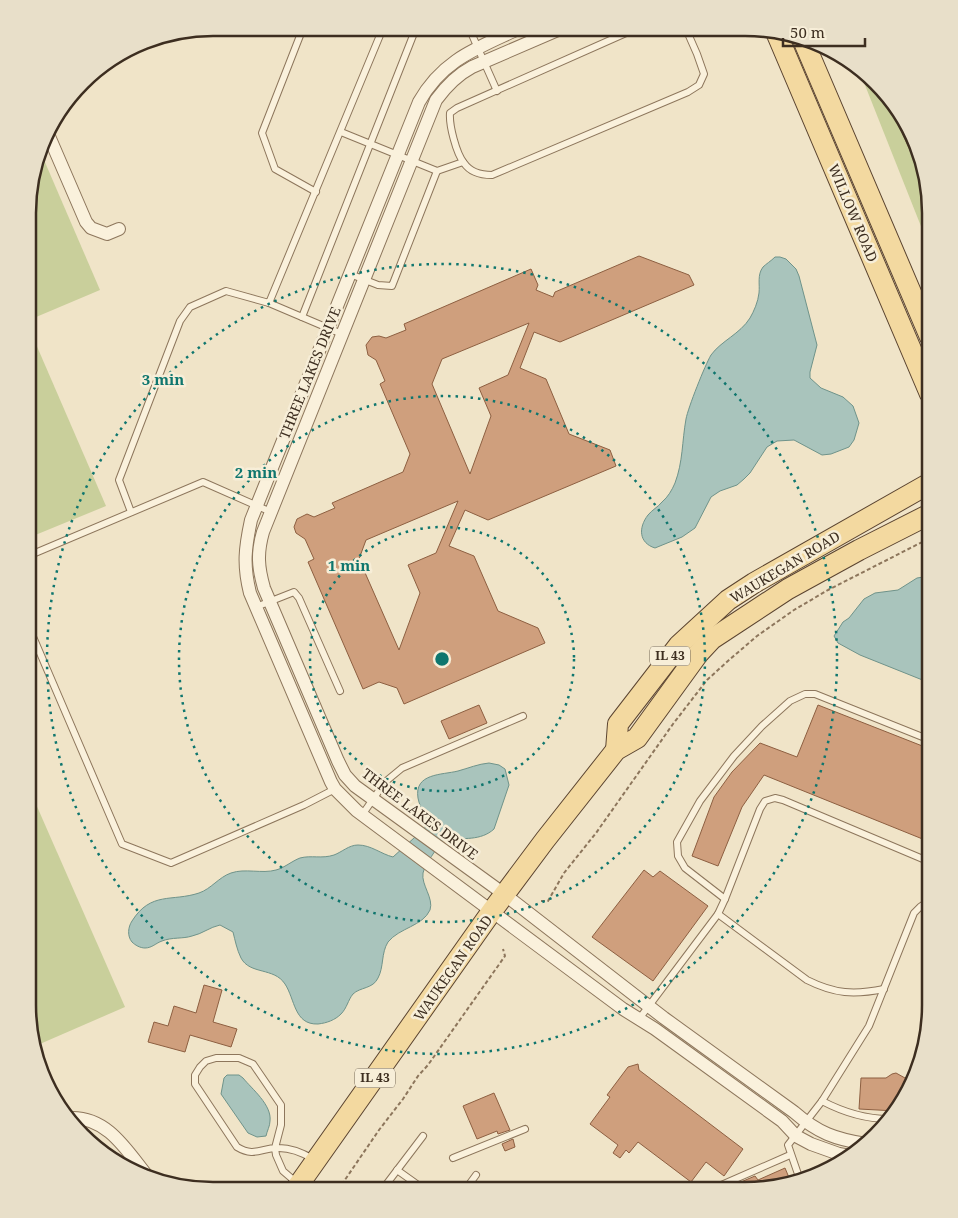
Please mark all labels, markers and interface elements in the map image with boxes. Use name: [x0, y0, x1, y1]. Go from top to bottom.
scale bar: [783, 15, 866, 47]
text: 50 m: [790, 22, 825, 42]
street label: WILLOW ROAD: [824, 161, 883, 265]
street label: THREE LAKES DRIVE: [274, 304, 345, 442]
text: 3 min: [142, 369, 184, 389]
text: 2 min: [235, 462, 277, 482]
street label: WAUKEGAN ROAD: [726, 526, 843, 607]
text: 1 min: [328, 555, 370, 575]
road number: IL 43: [650, 646, 690, 666]
centre of rings: [433, 650, 451, 668]
street label: THREE LAKES DRIVE: [358, 764, 483, 864]
street label: WAUKEGAN ROAD: [409, 911, 496, 1024]
road number: IL 43: [355, 1068, 395, 1088]

